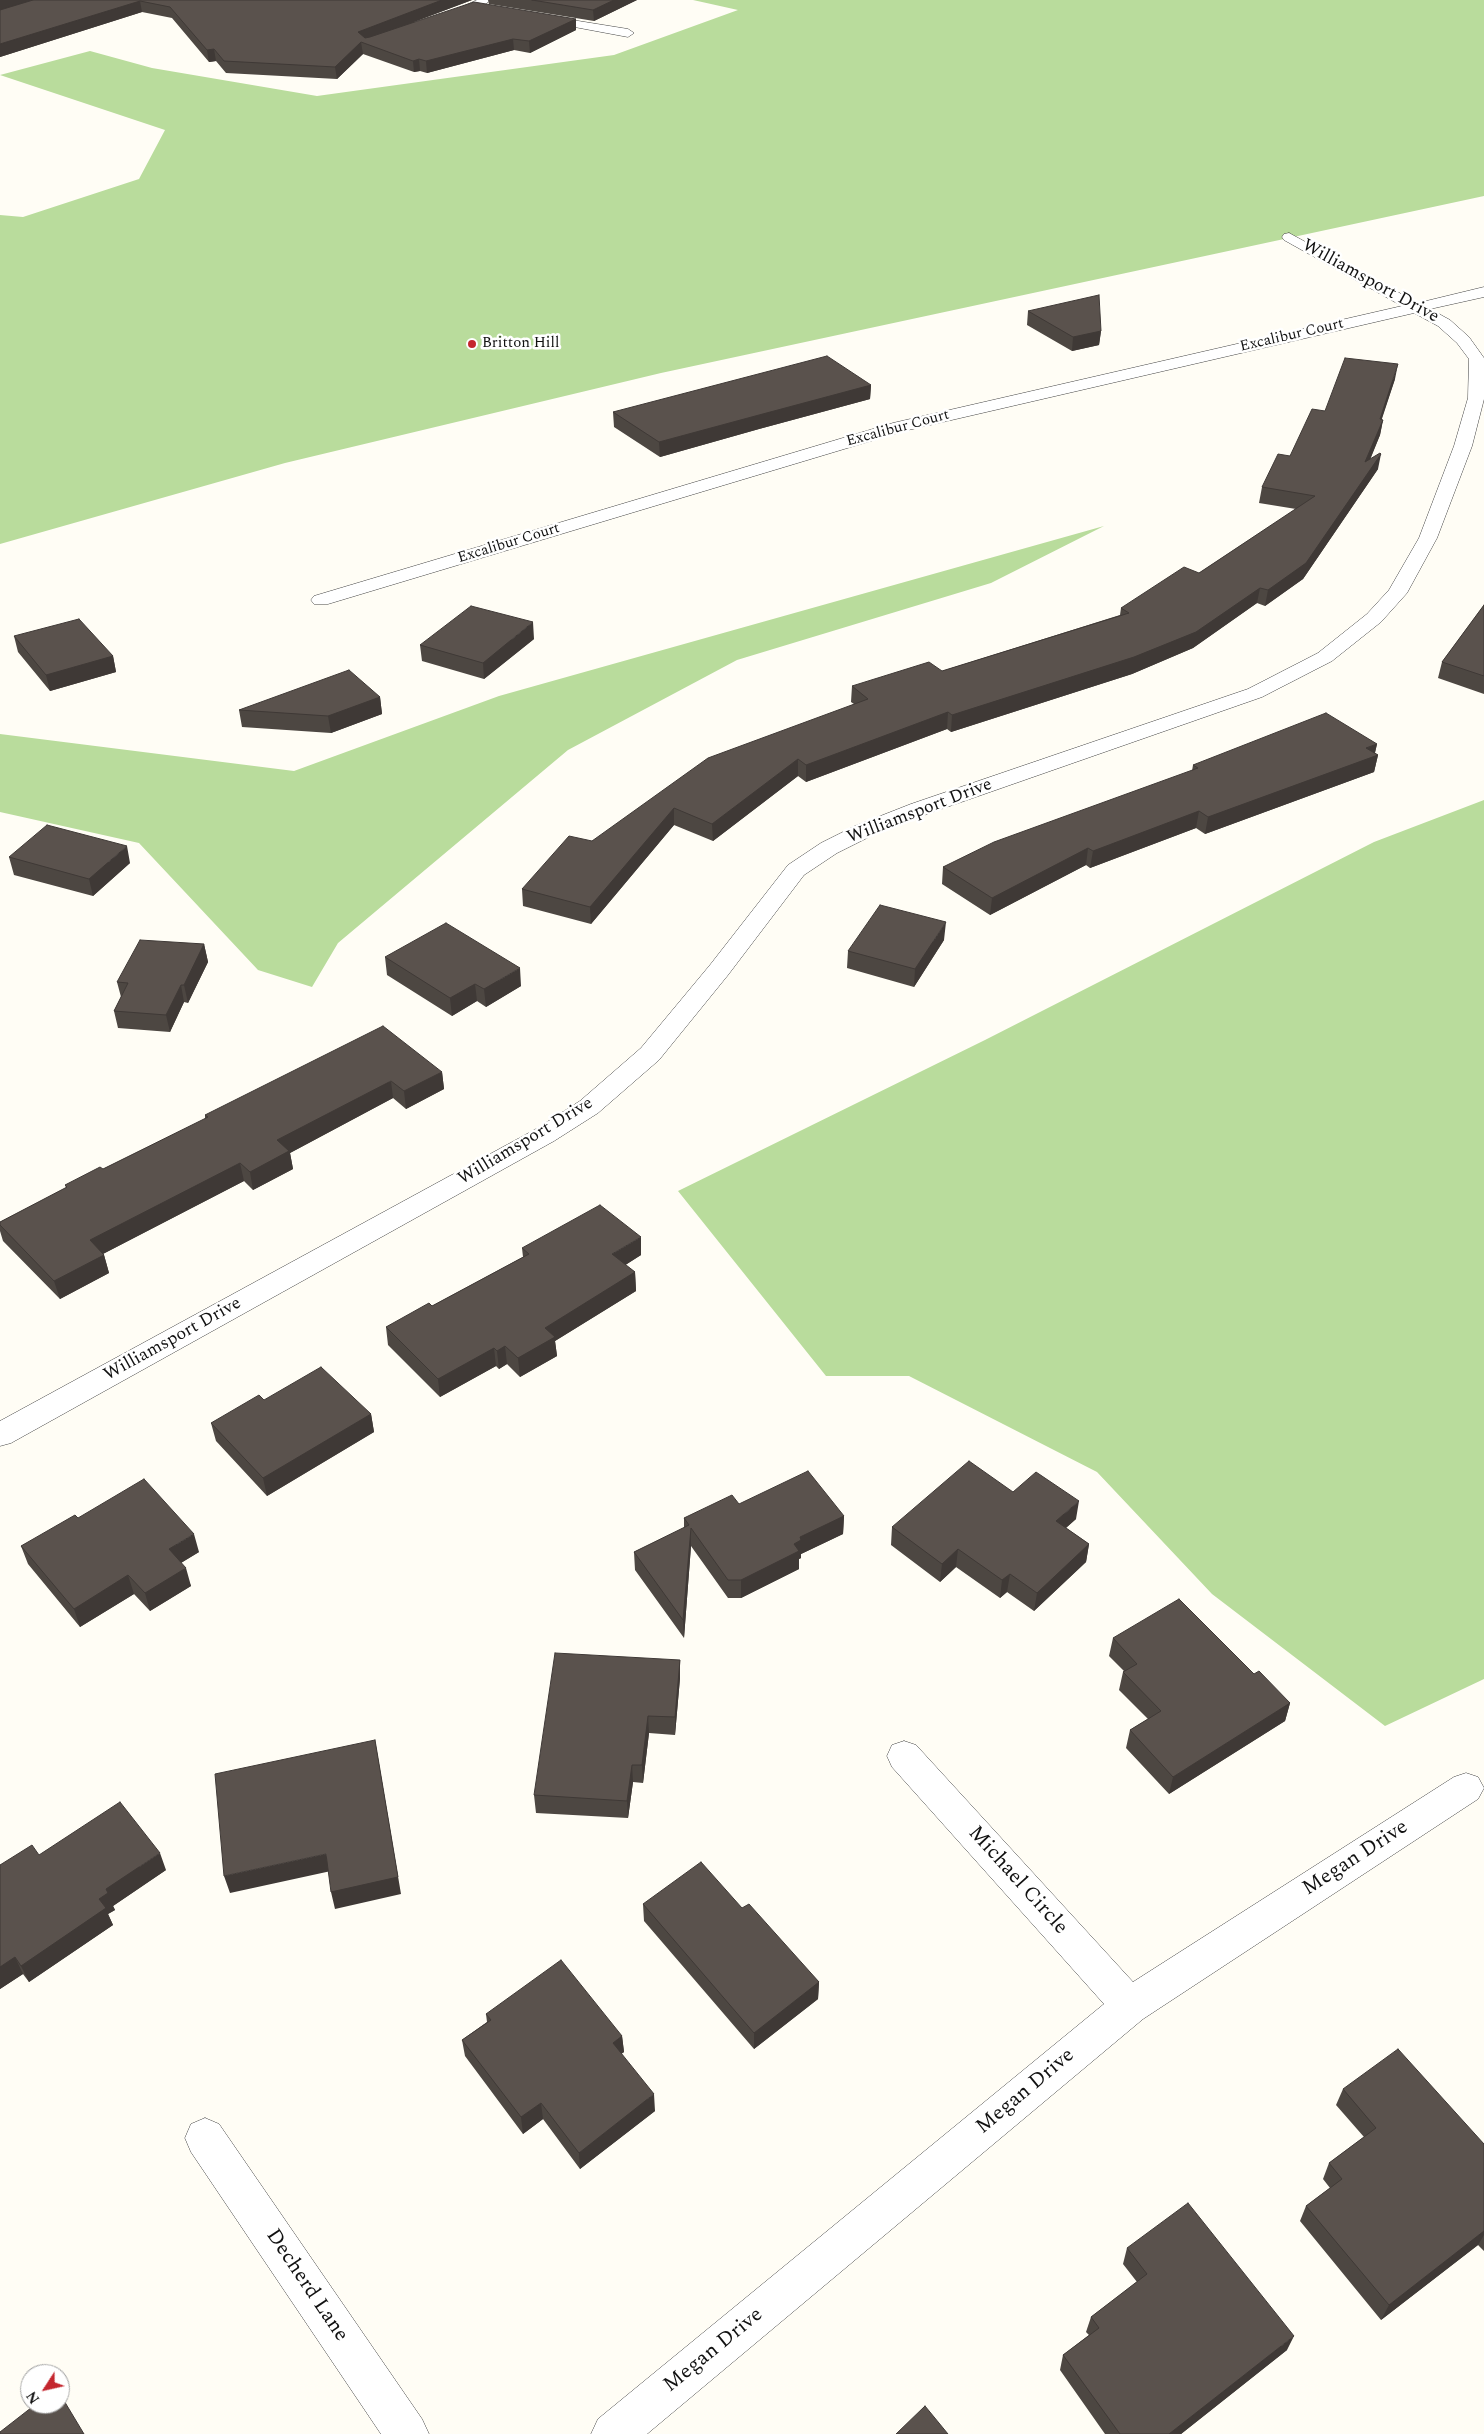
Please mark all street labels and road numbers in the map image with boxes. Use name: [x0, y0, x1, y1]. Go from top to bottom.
street label: Williamsport Drive: [1298, 235, 1442, 329]
street label: Excalibur Court: [1238, 315, 1346, 357]
street label: Excalibur Court: [845, 407, 951, 451]
street label: Excalibur Court: [456, 520, 562, 568]
street label: Williamsport Drive: [844, 774, 996, 850]
street label: Williamsport Drive: [455, 1093, 597, 1191]
street label: Williamsport Drive: [101, 1293, 245, 1387]
street label: Megan Drive: [1299, 1816, 1413, 1902]
street label: Michael Circle: [962, 1822, 1072, 1940]
street label: Megan Drive: [972, 2044, 1080, 2140]
street label: Decherd Lane: [259, 2225, 353, 2347]
street label: Megan Drive: [659, 2303, 769, 2399]

